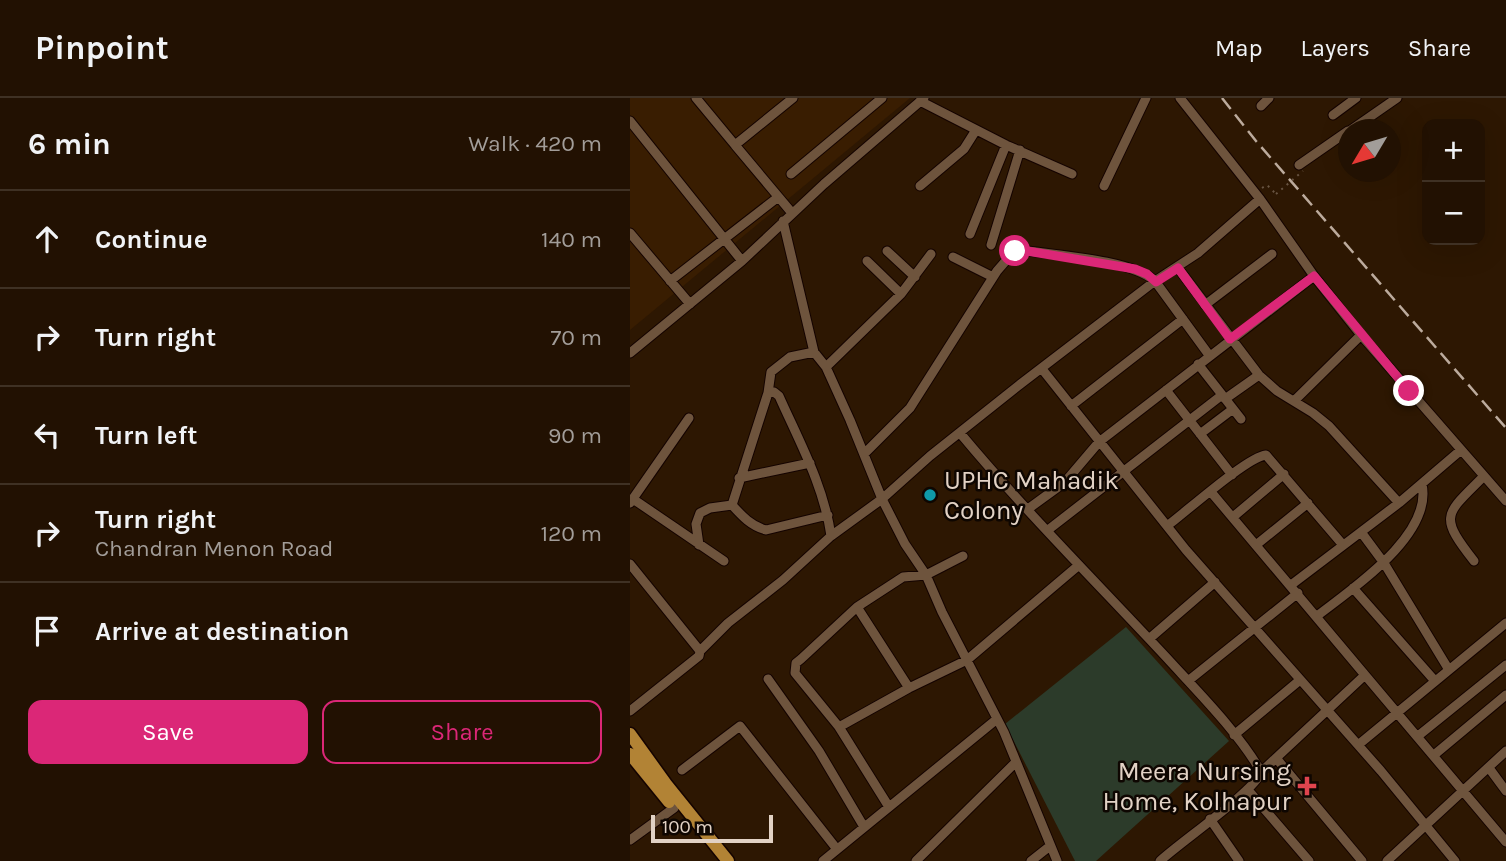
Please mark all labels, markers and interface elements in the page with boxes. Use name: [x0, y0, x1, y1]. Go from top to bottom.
text: Pinpoint: [35, 29, 169, 67]
text: Map: [1215, 34, 1263, 62]
text: Layers: [1301, 34, 1370, 62]
text: Share: [1408, 34, 1471, 62]
north arrow: [1338, 119, 1401, 182]
map controls: [1422, 119, 1485, 245]
button: +: [1422, 119, 1485, 182]
text: 6 min: [28, 126, 111, 162]
text: Walk · 420 m: [468, 130, 602, 157]
button: −: [1422, 182, 1485, 245]
icon: ahead: [28, 220, 66, 258]
text: Continue: [95, 224, 207, 255]
text: 140 m: [541, 226, 602, 253]
route start: [999, 235, 1030, 266]
icon: right: [28, 318, 66, 356]
text: Turn right: [95, 322, 216, 353]
text: 70 m: [551, 324, 602, 351]
route end: [1393, 375, 1424, 406]
icon: left: [28, 416, 66, 454]
text: Turn left: [95, 420, 197, 451]
text: 90 m: [548, 422, 602, 449]
place label: UPHC Mahadik Colony: [944, 465, 1119, 526]
marker: UPHC Mahadik Colony: [922, 487, 938, 503]
text: Turn right: [95, 504, 216, 535]
icon: right: [28, 514, 66, 552]
text: 120 m: [540, 520, 602, 547]
text: Chandran Menon Road: [95, 535, 334, 562]
icon: arrive: [28, 612, 66, 650]
text: Arrive at destination: [95, 616, 349, 647]
button: Save: [28, 700, 308, 764]
button: Share: [322, 700, 602, 764]
place label: Meera Nursing Home, Kolhapur: [1102, 756, 1292, 817]
marker: Meera Nursing Home, Kolhapur: [1297, 776, 1317, 796]
scale bar: [651, 812, 774, 844]
text: 100 m: [662, 816, 713, 838]

